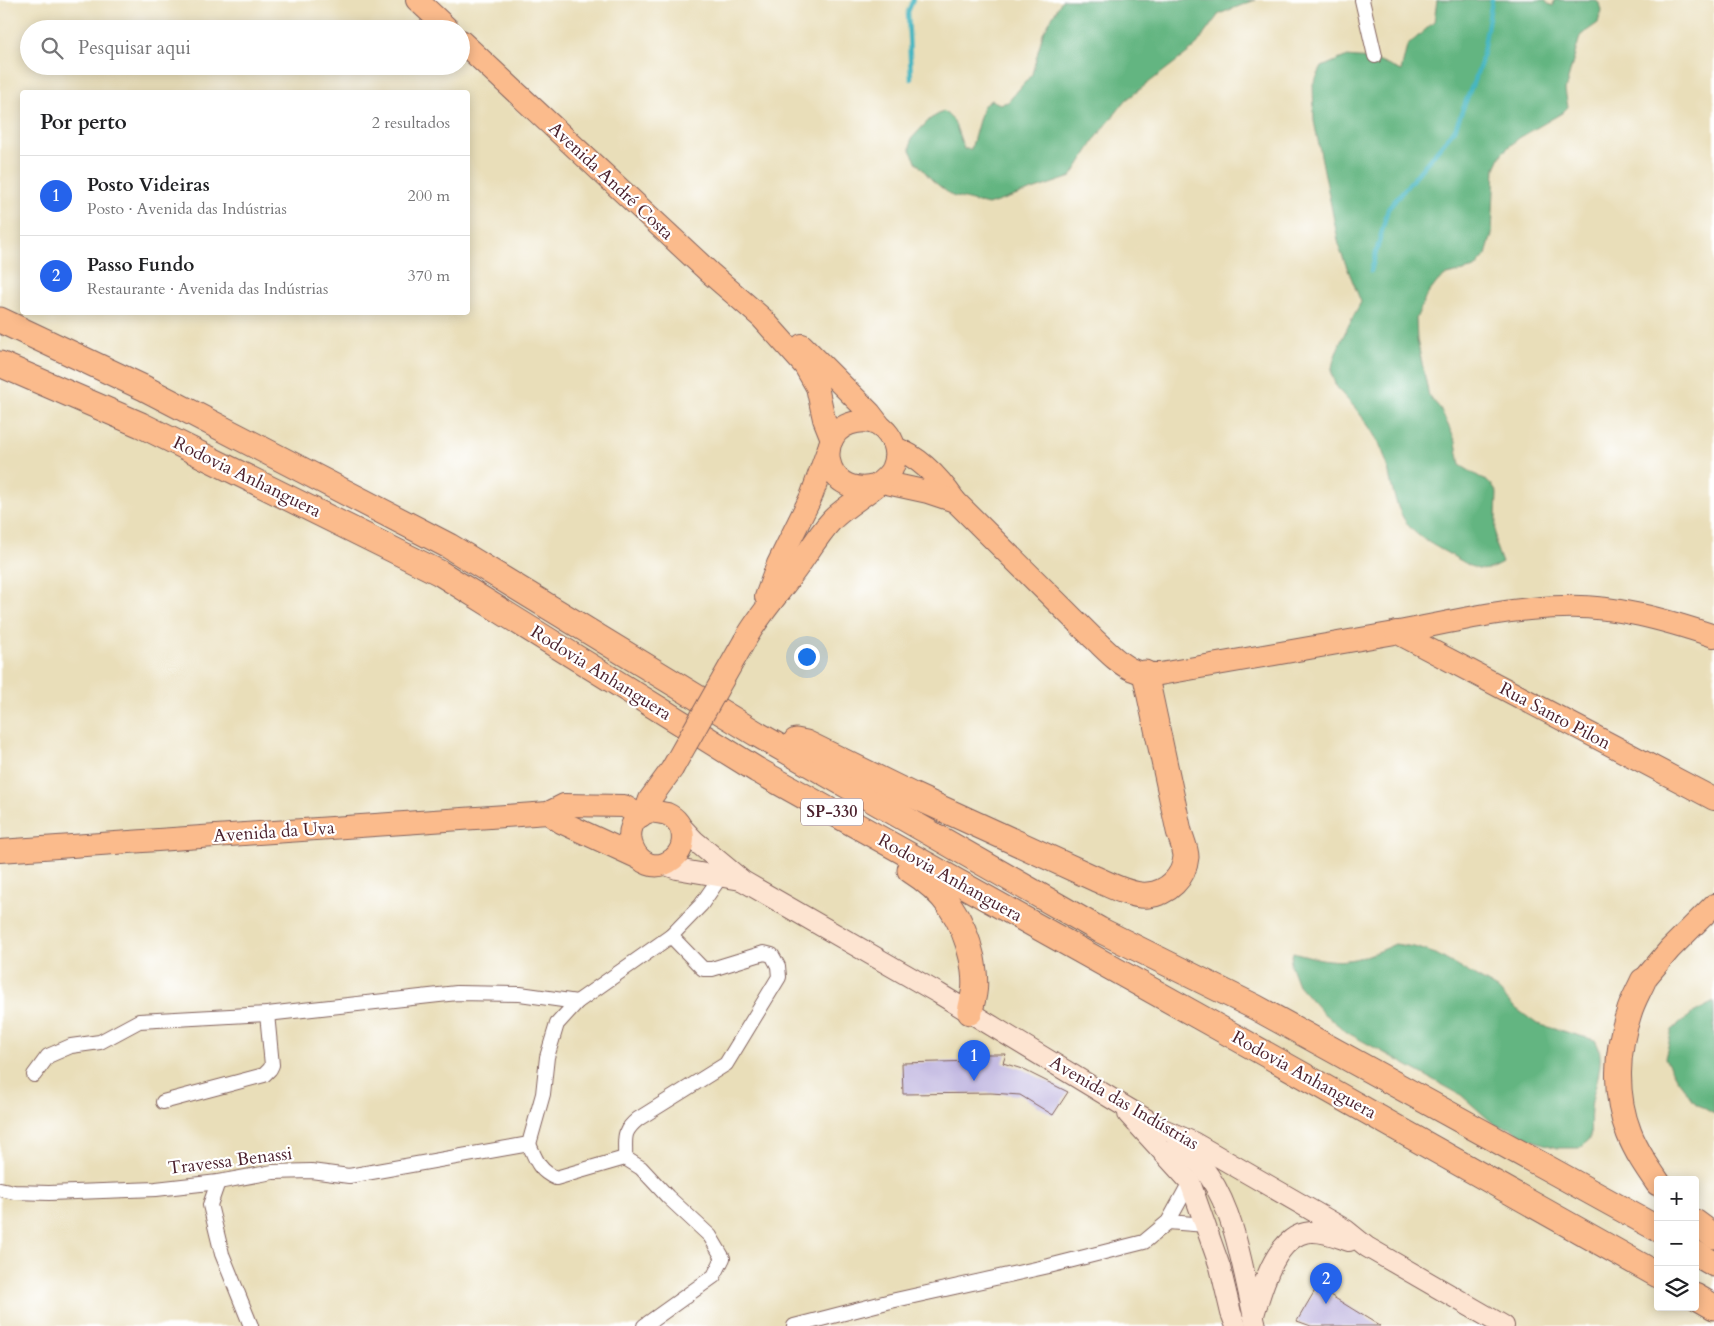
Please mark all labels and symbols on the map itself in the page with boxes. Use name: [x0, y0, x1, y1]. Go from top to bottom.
street label: Avenida André Costa: [543, 116, 679, 246]
street label: Rodovia Anhanguera: [169, 430, 325, 524]
street label: Rodovia Anhanguera: [526, 620, 676, 727]
your location: [794, 644, 820, 670]
street label: Rua Santo Pilon: [1495, 676, 1616, 756]
road number: SP-330: [801, 799, 863, 826]
street label: Avenida da Uva: [213, 815, 336, 849]
street label: Rodovia Anhanguera: [873, 828, 1027, 928]
street label: Rodovia Anhanguera: [1227, 1025, 1381, 1125]
pin: 1: [958, 1040, 990, 1081]
street label: Avenida das Indústrias: [1045, 1050, 1203, 1156]
street label: Travessa Benassi: [166, 1141, 294, 1181]
pin: 2: [1310, 1263, 1342, 1304]

